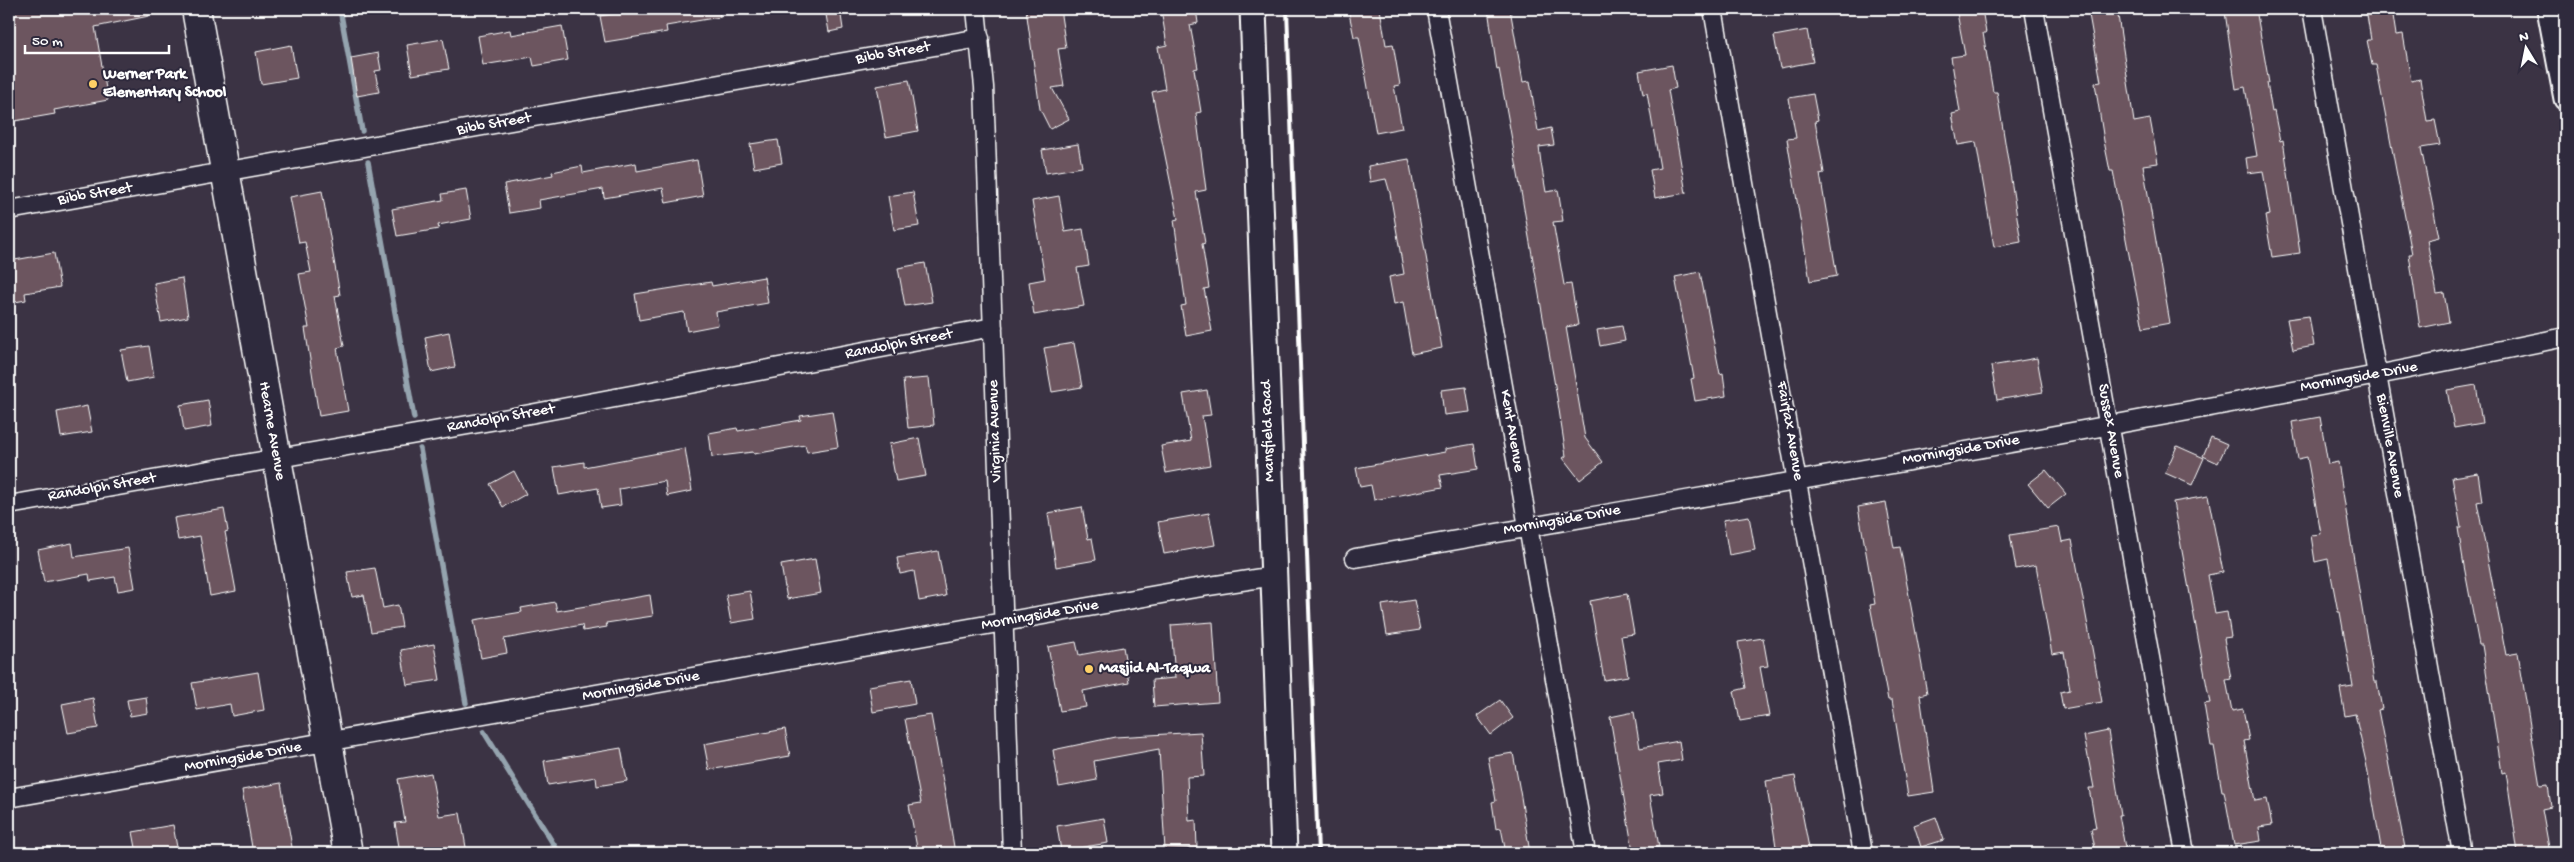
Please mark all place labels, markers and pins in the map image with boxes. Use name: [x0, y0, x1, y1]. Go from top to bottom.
place label: Werner Park Elementary School: [102, 66, 227, 103]
marker: Werner Park Elementary School: [87, 78, 99, 90]
place label: Masjid Al-Taqwa: [1099, 660, 1211, 679]
marker: Masjid Al-Taqwa: [1083, 663, 1095, 675]

